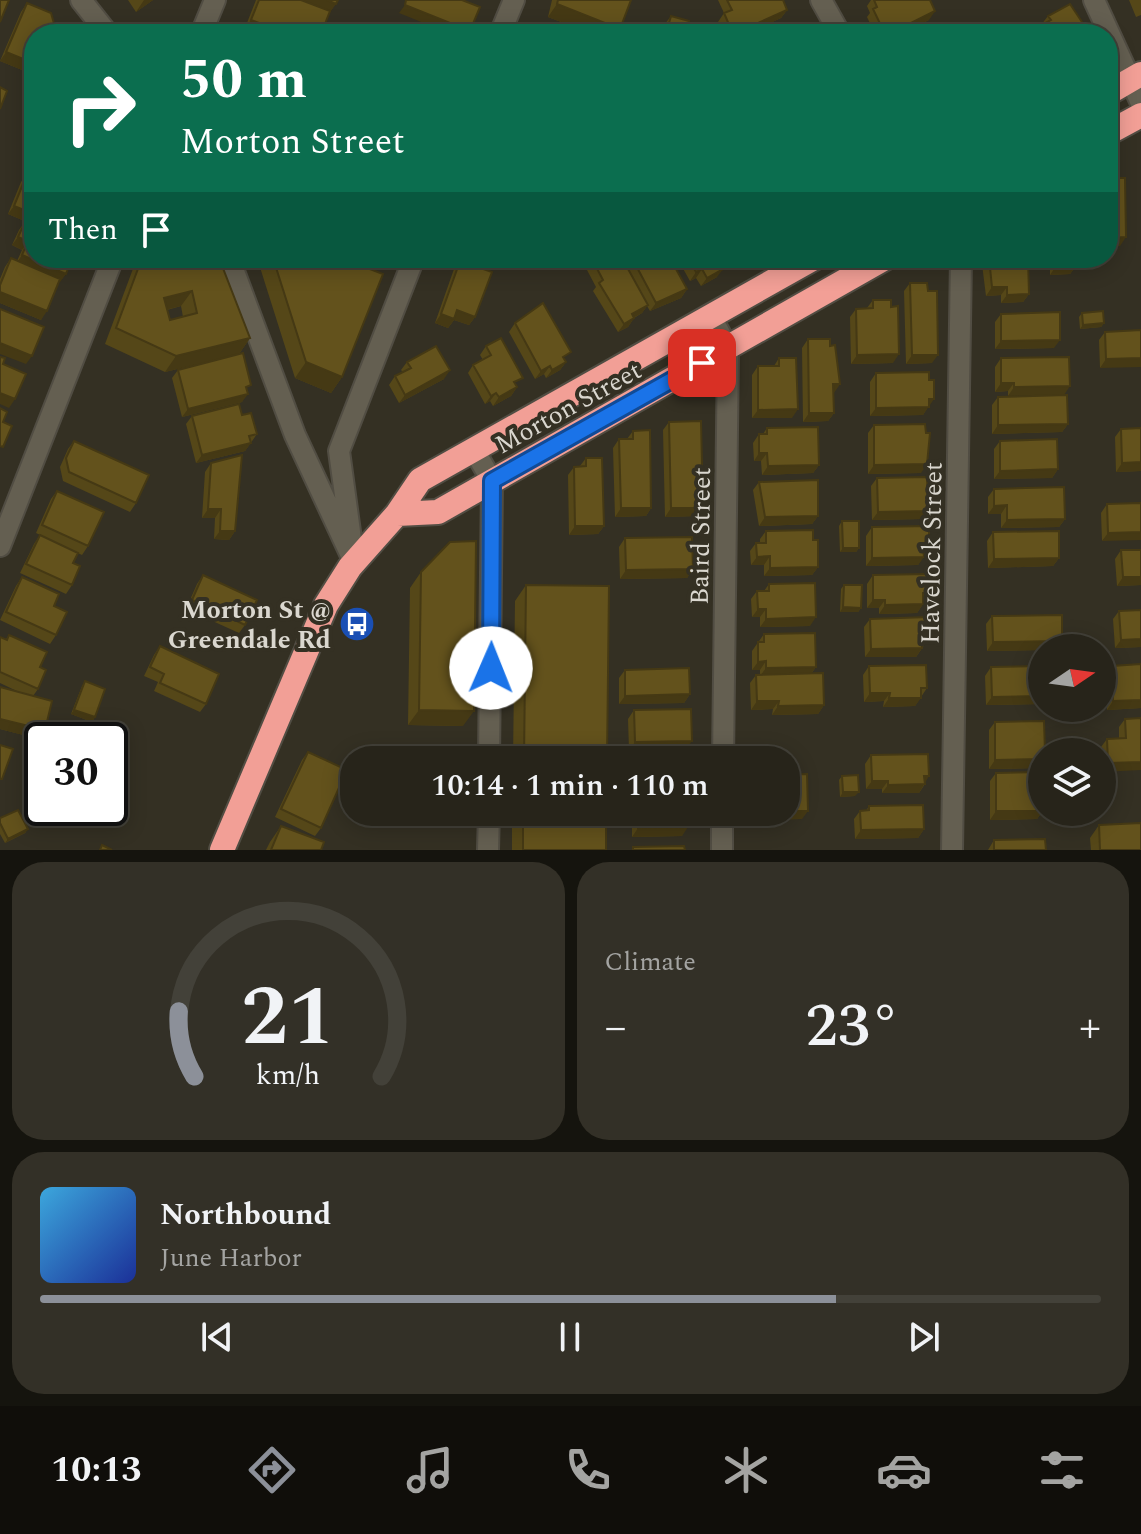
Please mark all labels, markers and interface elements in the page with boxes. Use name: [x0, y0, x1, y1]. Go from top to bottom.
text: 50 m: [180, 38, 307, 123]
icon: right: [48, 56, 152, 160]
text: Morton Street: [180, 115, 405, 170]
text: Then: [48, 207, 118, 253]
icon: arrive: [134, 208, 178, 252]
pin: [668, 329, 736, 397]
icon: arrive: [680, 341, 724, 385]
street label: Morton Street: [488, 351, 649, 465]
street label: Havelock Street: [910, 462, 954, 645]
street label: Baird Street: [680, 467, 722, 605]
place label: Morton St @ Greendale Rd: [168, 590, 331, 660]
bus stop icon: Morton St @ Greendale Rd: [338, 605, 376, 643]
position arrow: [449, 626, 533, 710]
north arrow: [1028, 634, 1116, 722]
map controls: [1028, 634, 1116, 826]
speed limit sign: 30: [24, 722, 128, 826]
button: layers: [1028, 738, 1116, 826]
text: 10:14 · 1 min · 110 m: [431, 763, 709, 809]
text: Climate: [605, 942, 696, 982]
text: 21: [242, 955, 335, 1082]
text: 23°: [806, 981, 900, 1073]
text: −: [605, 994, 627, 1061]
text: +: [1079, 994, 1101, 1061]
text: km/h: [256, 1054, 320, 1097]
text: Northbound: [160, 1192, 331, 1238]
text: June Harbor: [160, 1238, 302, 1278]
icon: previous: [195, 1315, 239, 1359]
icon: pause: [548, 1315, 592, 1359]
icon: next: [902, 1315, 946, 1359]
icon: directions: [244, 1442, 300, 1498]
icon: music: [402, 1442, 458, 1498]
icon: phone: [560, 1442, 616, 1498]
icon: climate: [718, 1442, 774, 1498]
icon: car: [876, 1442, 932, 1498]
icon: filters: [1034, 1442, 1090, 1498]
text: 10:13: [51, 1443, 141, 1498]

